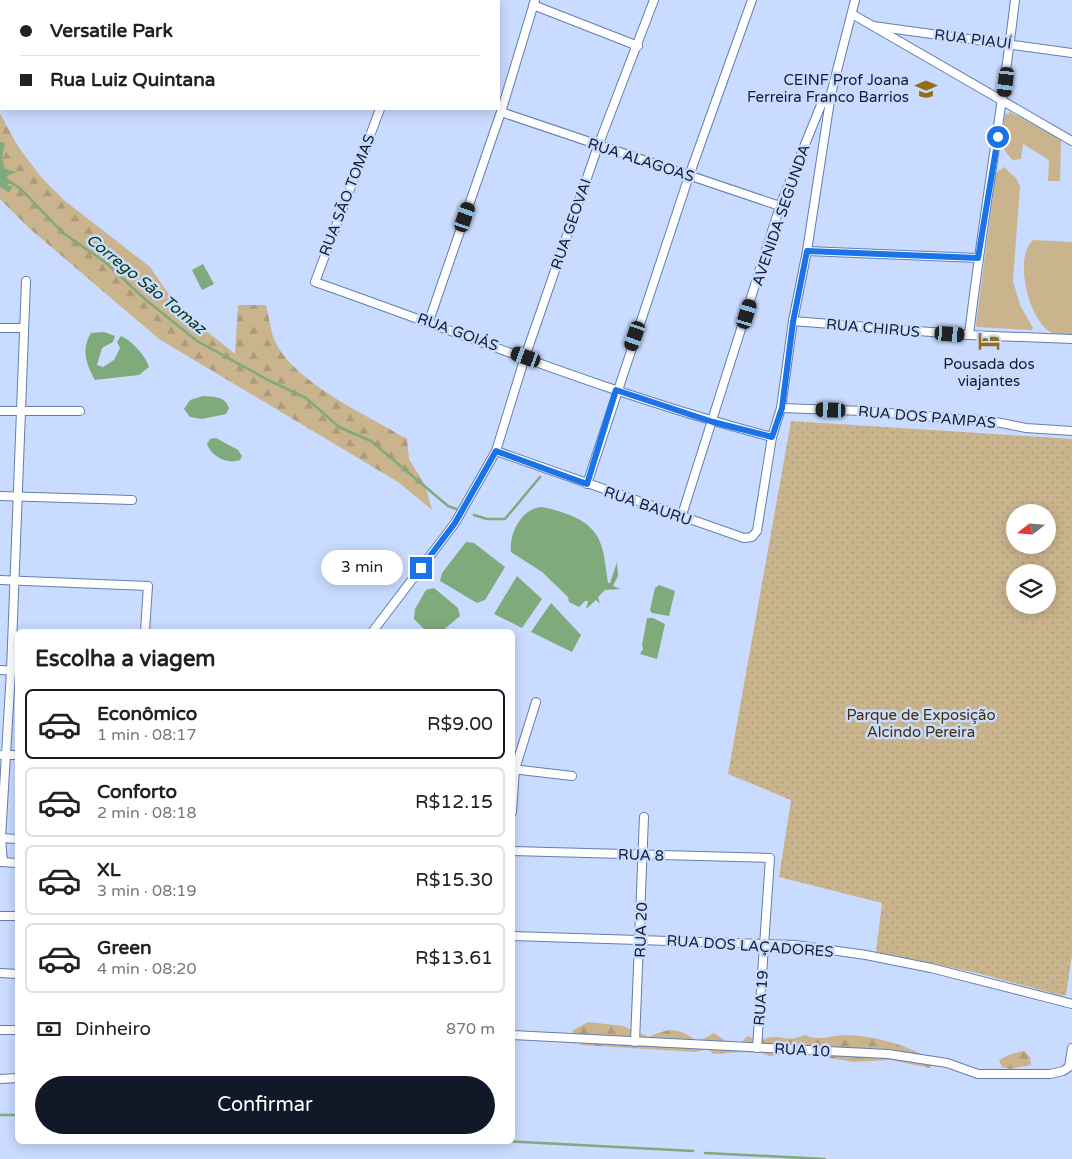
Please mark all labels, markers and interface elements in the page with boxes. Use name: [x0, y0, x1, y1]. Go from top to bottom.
text: Versatile Park: [50, 20, 173, 42]
street label: RUA PIAUÍ: [933, 25, 1013, 53]
car: [996, 66, 1015, 98]
text: Rua Luiz Quintana: [50, 69, 215, 91]
place label: CEINF Prof Joana Ferreira Franco Barrios: [747, 71, 909, 106]
school or university icon: CEINF Prof Joana Ferreira Franco Barrios: [913, 76, 939, 102]
route start: [987, 126, 1009, 148]
street label: RUA SÃO TOMAS: [315, 132, 379, 258]
street label: RUA ALAGOAS: [585, 134, 697, 186]
street label: AVENIDA SEGUNDA: [748, 142, 814, 288]
street label: RUA GEOVAI: [547, 176, 595, 272]
car: [453, 200, 476, 234]
water label: Corrego São Tomaz: [82, 230, 212, 340]
car: [735, 297, 758, 331]
street label: RUA GOIÁS: [415, 309, 501, 355]
street label: RUA CHIRUS: [825, 315, 921, 341]
car: [623, 319, 646, 353]
car: [934, 325, 965, 343]
hotel icon: Pousada dos viajantes: [976, 328, 1002, 354]
car: [509, 345, 542, 369]
place label: Pousada dos viajantes: [943, 355, 1035, 390]
car: [815, 402, 846, 418]
street label: RUA DOS PAMPAS: [857, 402, 997, 432]
street label: RUA BAURU: [602, 483, 694, 529]
north arrow: [1006, 504, 1056, 554]
map controls: [1006, 504, 1056, 614]
callout: 3 min: [321, 550, 404, 586]
text: 3 min: [341, 557, 383, 577]
route end: [410, 557, 432, 579]
button: layers: [1006, 564, 1056, 614]
text: Escolha a viagem: [35, 646, 216, 672]
icon: car: [37, 702, 82, 747]
text: Econômico: [97, 703, 197, 725]
park label: Parque de Exposição Alcindo Pereira: [846, 706, 996, 741]
text: R$9.00: [427, 713, 493, 735]
text: 1 min · 08:17: [97, 725, 196, 745]
icon: car: [37, 780, 82, 825]
text: Conforto: [97, 781, 177, 803]
text: R$12.15: [415, 791, 493, 813]
text: 2 min · 08:18: [97, 803, 196, 823]
street label: RUA 8: [618, 845, 664, 865]
icon: car: [37, 858, 82, 903]
text: XL: [97, 859, 121, 881]
text: R$15.30: [415, 869, 493, 891]
text: 3 min · 08:19: [97, 881, 196, 901]
street label: RUA 20: [631, 902, 651, 958]
street label: RUA DOS LAÇADORES: [666, 931, 834, 961]
icon: car: [37, 936, 82, 981]
text: Green: [97, 937, 151, 959]
text: R$13.61: [415, 947, 493, 969]
text: 4 min · 08:20: [97, 959, 196, 979]
street label: RUA 19: [750, 970, 772, 1026]
icon: cash: [35, 1015, 63, 1043]
text: Dinheiro: [75, 1018, 151, 1040]
text: 870 m: [446, 1019, 495, 1039]
street label: RUA 10: [774, 1040, 830, 1060]
button: Confirmar: [35, 1076, 495, 1134]

